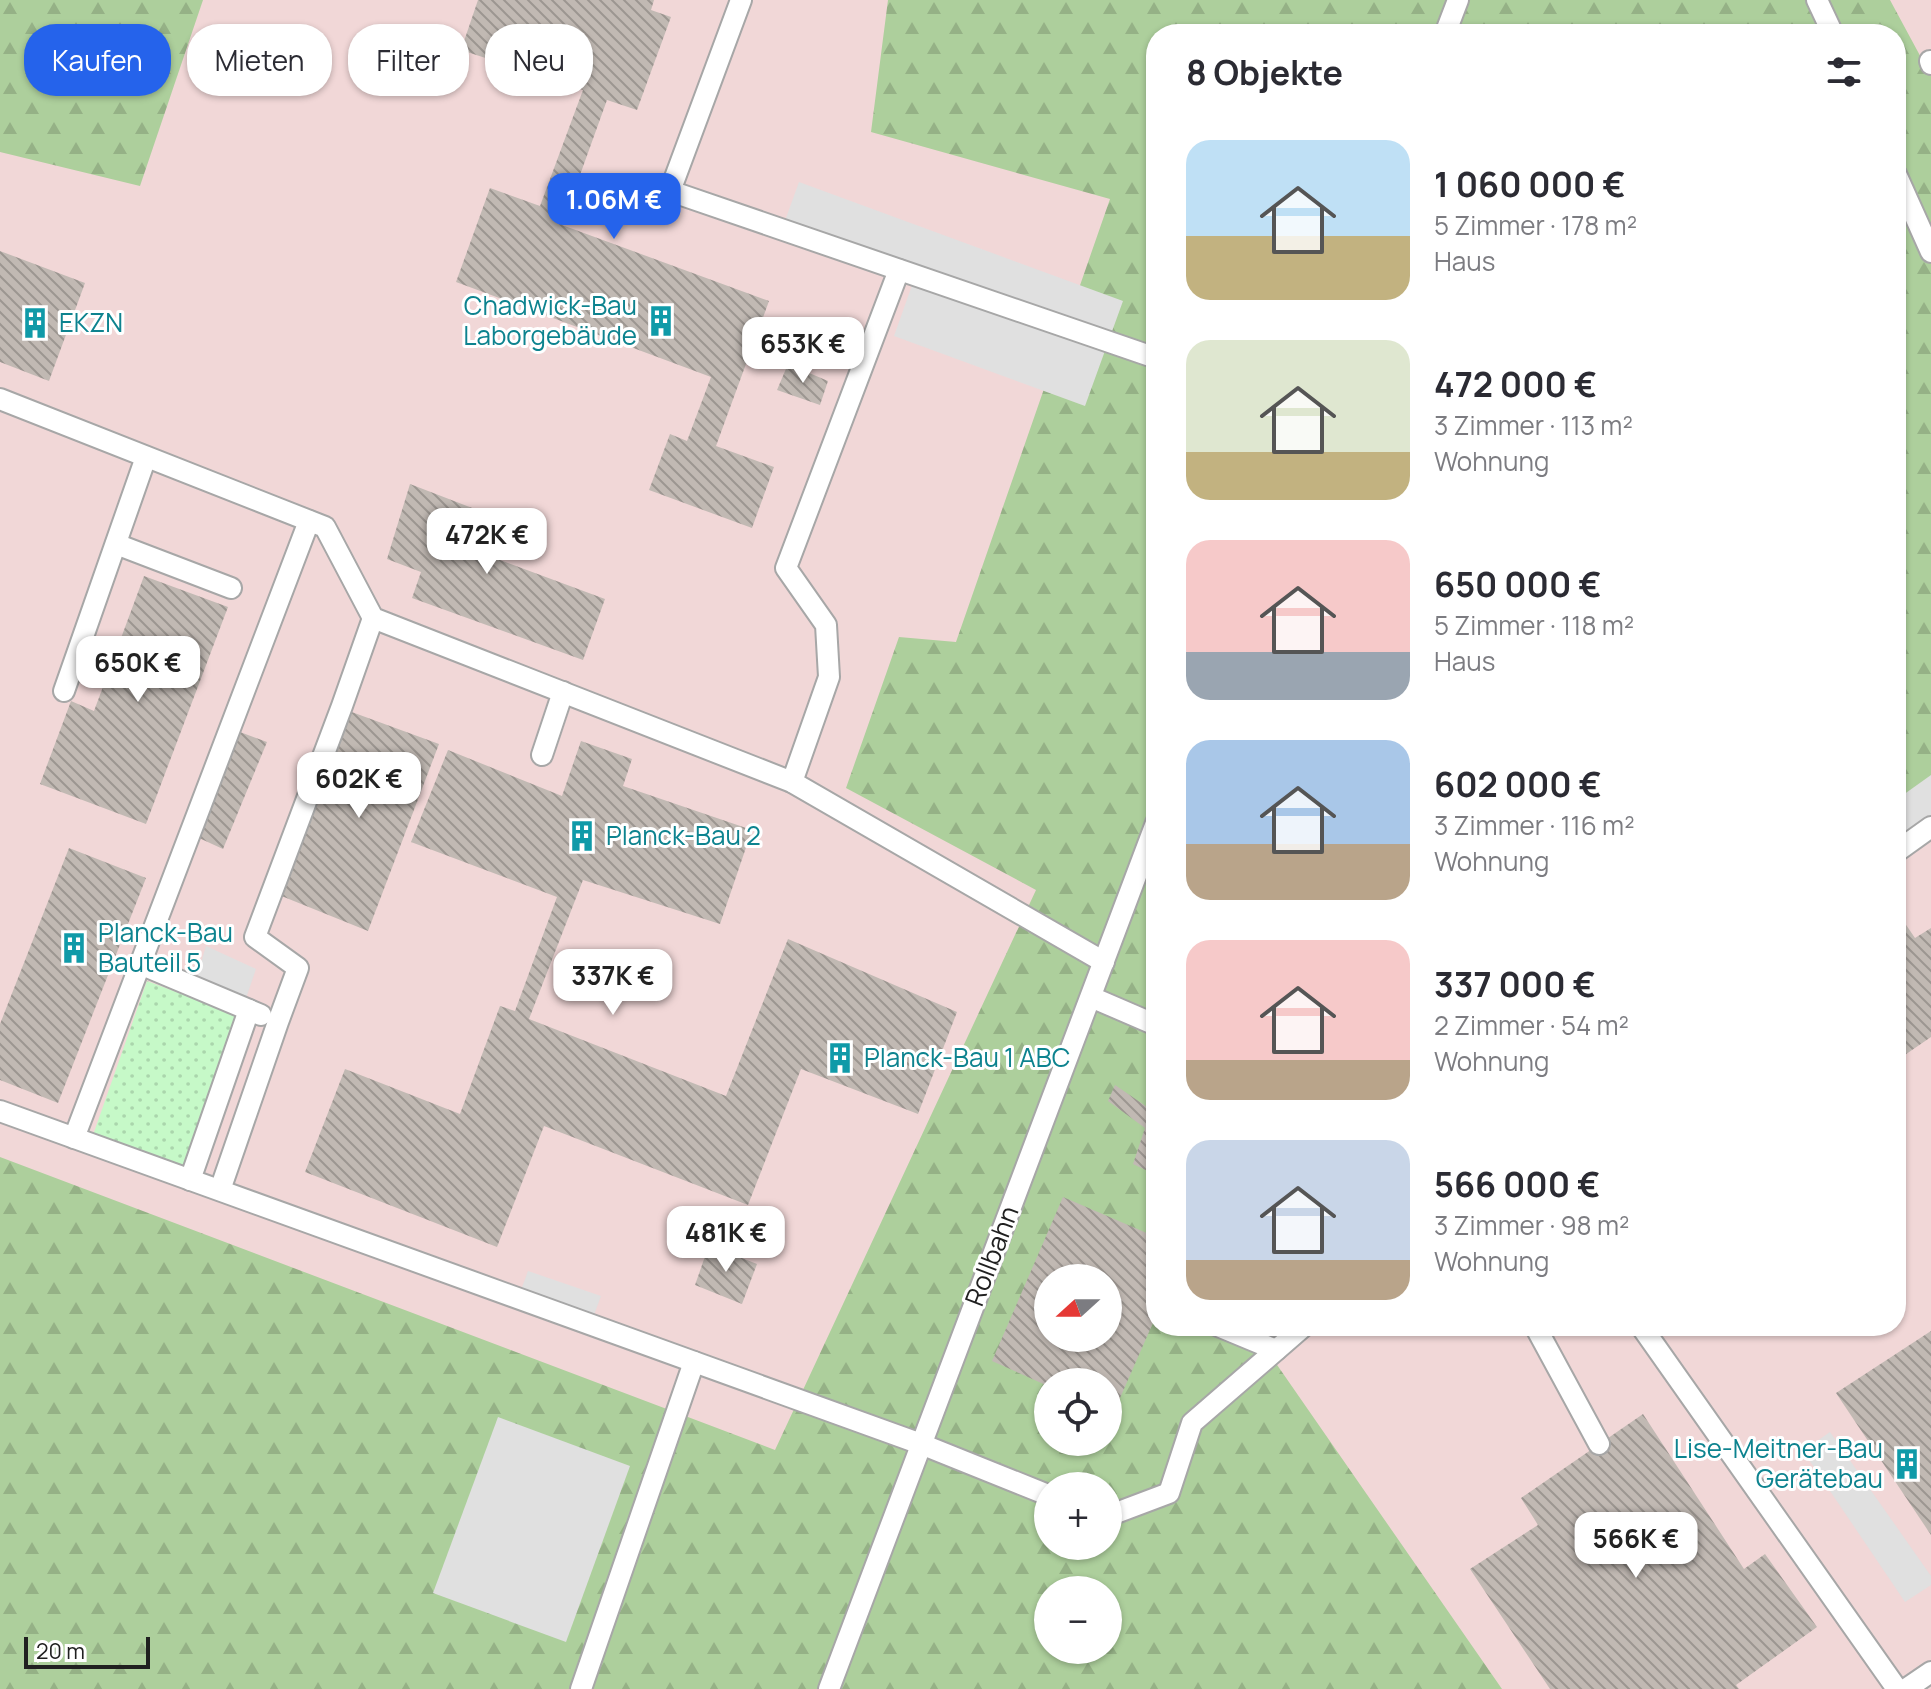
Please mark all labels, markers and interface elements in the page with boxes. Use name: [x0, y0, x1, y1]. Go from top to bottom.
chip: Kaufen: [24, 24, 171, 96]
chip: Mieten: [187, 24, 332, 96]
chip: Filter: [348, 24, 469, 96]
chip: Neu: [485, 24, 593, 96]
text: 8 Objekte: [1186, 49, 1343, 95]
icon: filters: [1822, 50, 1866, 94]
text: 1 060 000 €: [1434, 161, 1626, 207]
icon: home: [1250, 172, 1346, 268]
pin: 1.06M €: [540, 173, 688, 241]
text: 1.06M €: [566, 181, 662, 217]
text: 5 Zimmer · 178 m²: [1434, 207, 1637, 243]
text: Haus: [1434, 243, 1495, 279]
place label: Chadwick-Bau Laborgebäude: [463, 287, 637, 353]
place label: EKZN: [59, 304, 123, 340]
building icon: Chadwick-Bau Laborgebäude: [644, 304, 678, 338]
building icon: EKZN: [18, 306, 52, 340]
pin: 653K €: [738, 317, 868, 385]
text: 653K €: [760, 325, 846, 361]
text: 472 000 €: [1434, 361, 1597, 407]
icon: home: [1250, 372, 1346, 468]
text: 3 Zimmer · 113 m²: [1434, 407, 1633, 443]
text: Wohnung: [1434, 443, 1549, 479]
pin: 472K €: [422, 508, 552, 576]
text: 472K €: [445, 516, 529, 552]
text: 650 000 €: [1434, 561, 1601, 607]
icon: home: [1250, 572, 1346, 668]
text: 5 Zimmer · 118 m²: [1434, 607, 1634, 643]
pin: 650K €: [73, 636, 203, 704]
text: Haus: [1434, 643, 1495, 679]
text: 650K €: [94, 644, 182, 680]
pin: 602K €: [294, 752, 424, 820]
text: 602K €: [315, 760, 403, 796]
text: 602 000 €: [1434, 761, 1602, 807]
icon: home: [1250, 772, 1346, 868]
text: 3 Zimmer · 116 m²: [1434, 807, 1635, 843]
place label: Planck-Bau 2: [606, 817, 761, 853]
building icon: Planck-Bau 2: [565, 819, 599, 853]
text: Wohnung: [1434, 843, 1549, 879]
place label: Planck-Bau Bauteil 5: [98, 914, 233, 980]
building icon: Planck-Bau Bauteil 5: [57, 931, 91, 965]
pin: 337K €: [548, 949, 678, 1017]
text: 337K €: [571, 957, 655, 993]
text: 337 000 €: [1434, 961, 1596, 1007]
icon: home: [1250, 972, 1346, 1068]
text: 2 Zimmer · 54 m²: [1434, 1007, 1629, 1043]
place label: Planck-Bau 1 ABC: [864, 1039, 1070, 1075]
building icon: Planck-Bau 1 ABC: [823, 1041, 857, 1075]
text: Wohnung: [1434, 1043, 1549, 1079]
text: 566 000 €: [1434, 1161, 1600, 1207]
icon: home: [1250, 1172, 1346, 1268]
street label: Rollbahn: [956, 1200, 1027, 1311]
pin: 481K €: [661, 1206, 791, 1274]
text: 3 Zimmer · 98 m²: [1434, 1207, 1629, 1243]
text: 481K €: [685, 1214, 767, 1250]
text: Wohnung: [1434, 1243, 1549, 1279]
north arrow: [1034, 1264, 1122, 1352]
map controls: [1034, 1264, 1122, 1664]
button: locate: [1034, 1368, 1122, 1456]
place label: Lise-Meitner-Bau Gerätebau: [1674, 1430, 1883, 1496]
building icon: Lise-Meitner-Bau Gerätebau: [1890, 1447, 1924, 1481]
button: +: [1034, 1472, 1122, 1560]
pin: 566K €: [1571, 1512, 1701, 1580]
text: 566K €: [1593, 1520, 1679, 1556]
button: −: [1034, 1576, 1122, 1664]
scale bar: [24, 1633, 150, 1669]
text: 20 m: [36, 1636, 85, 1666]

